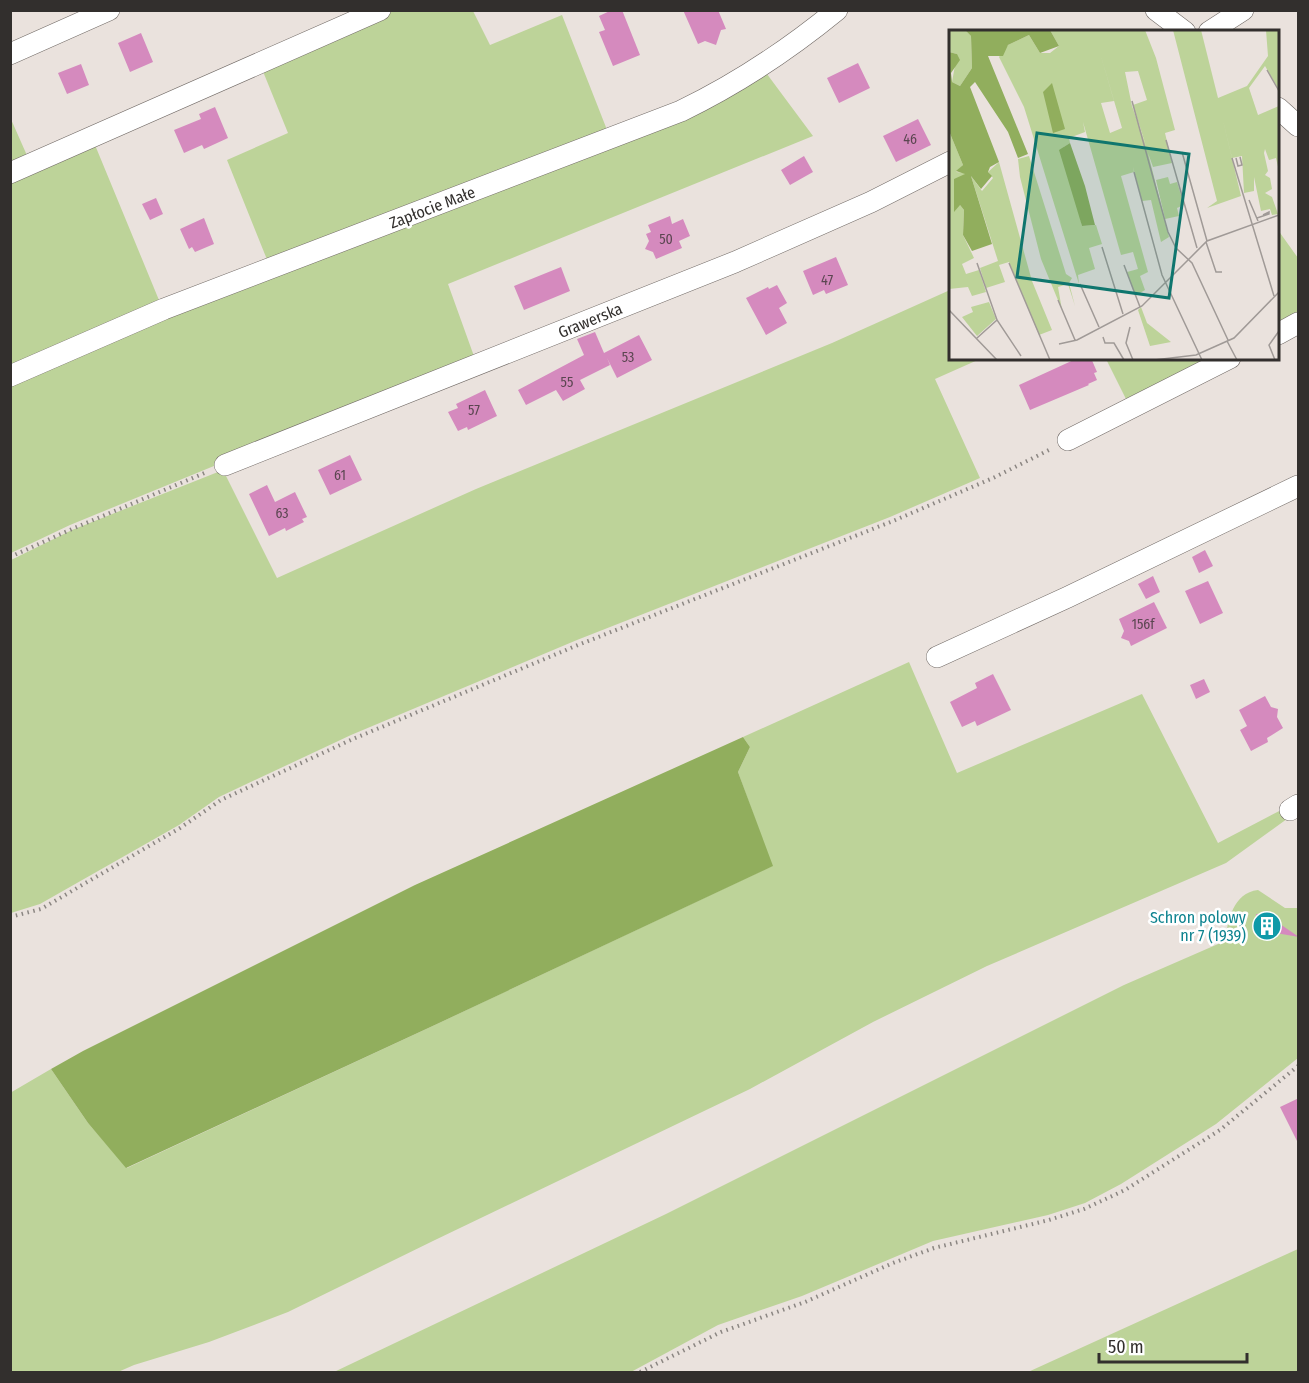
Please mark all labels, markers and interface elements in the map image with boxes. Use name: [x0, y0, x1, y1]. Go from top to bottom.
inset map: [949, 30, 1279, 360]
house number: 46: [903, 131, 917, 148]
street label: Zapłocie Małe: [386, 182, 478, 233]
house number: 50: [659, 231, 673, 248]
house number: 47: [821, 272, 833, 289]
street label: Grawerska: [555, 299, 625, 342]
house number: 53: [622, 349, 634, 366]
house number: 55: [561, 374, 573, 391]
house number: 57: [468, 402, 480, 419]
house number: 61: [334, 467, 346, 484]
house number: 63: [275, 505, 289, 522]
house number: 156f: [1131, 616, 1156, 633]
place label: Schron polowy nr 7 (1939): [1150, 908, 1247, 945]
building icon: Schron polowy nr 7 (1939): [1251, 910, 1283, 942]
scale bar: [1099, 1326, 1248, 1364]
text: 50 m: [1108, 1336, 1144, 1358]

